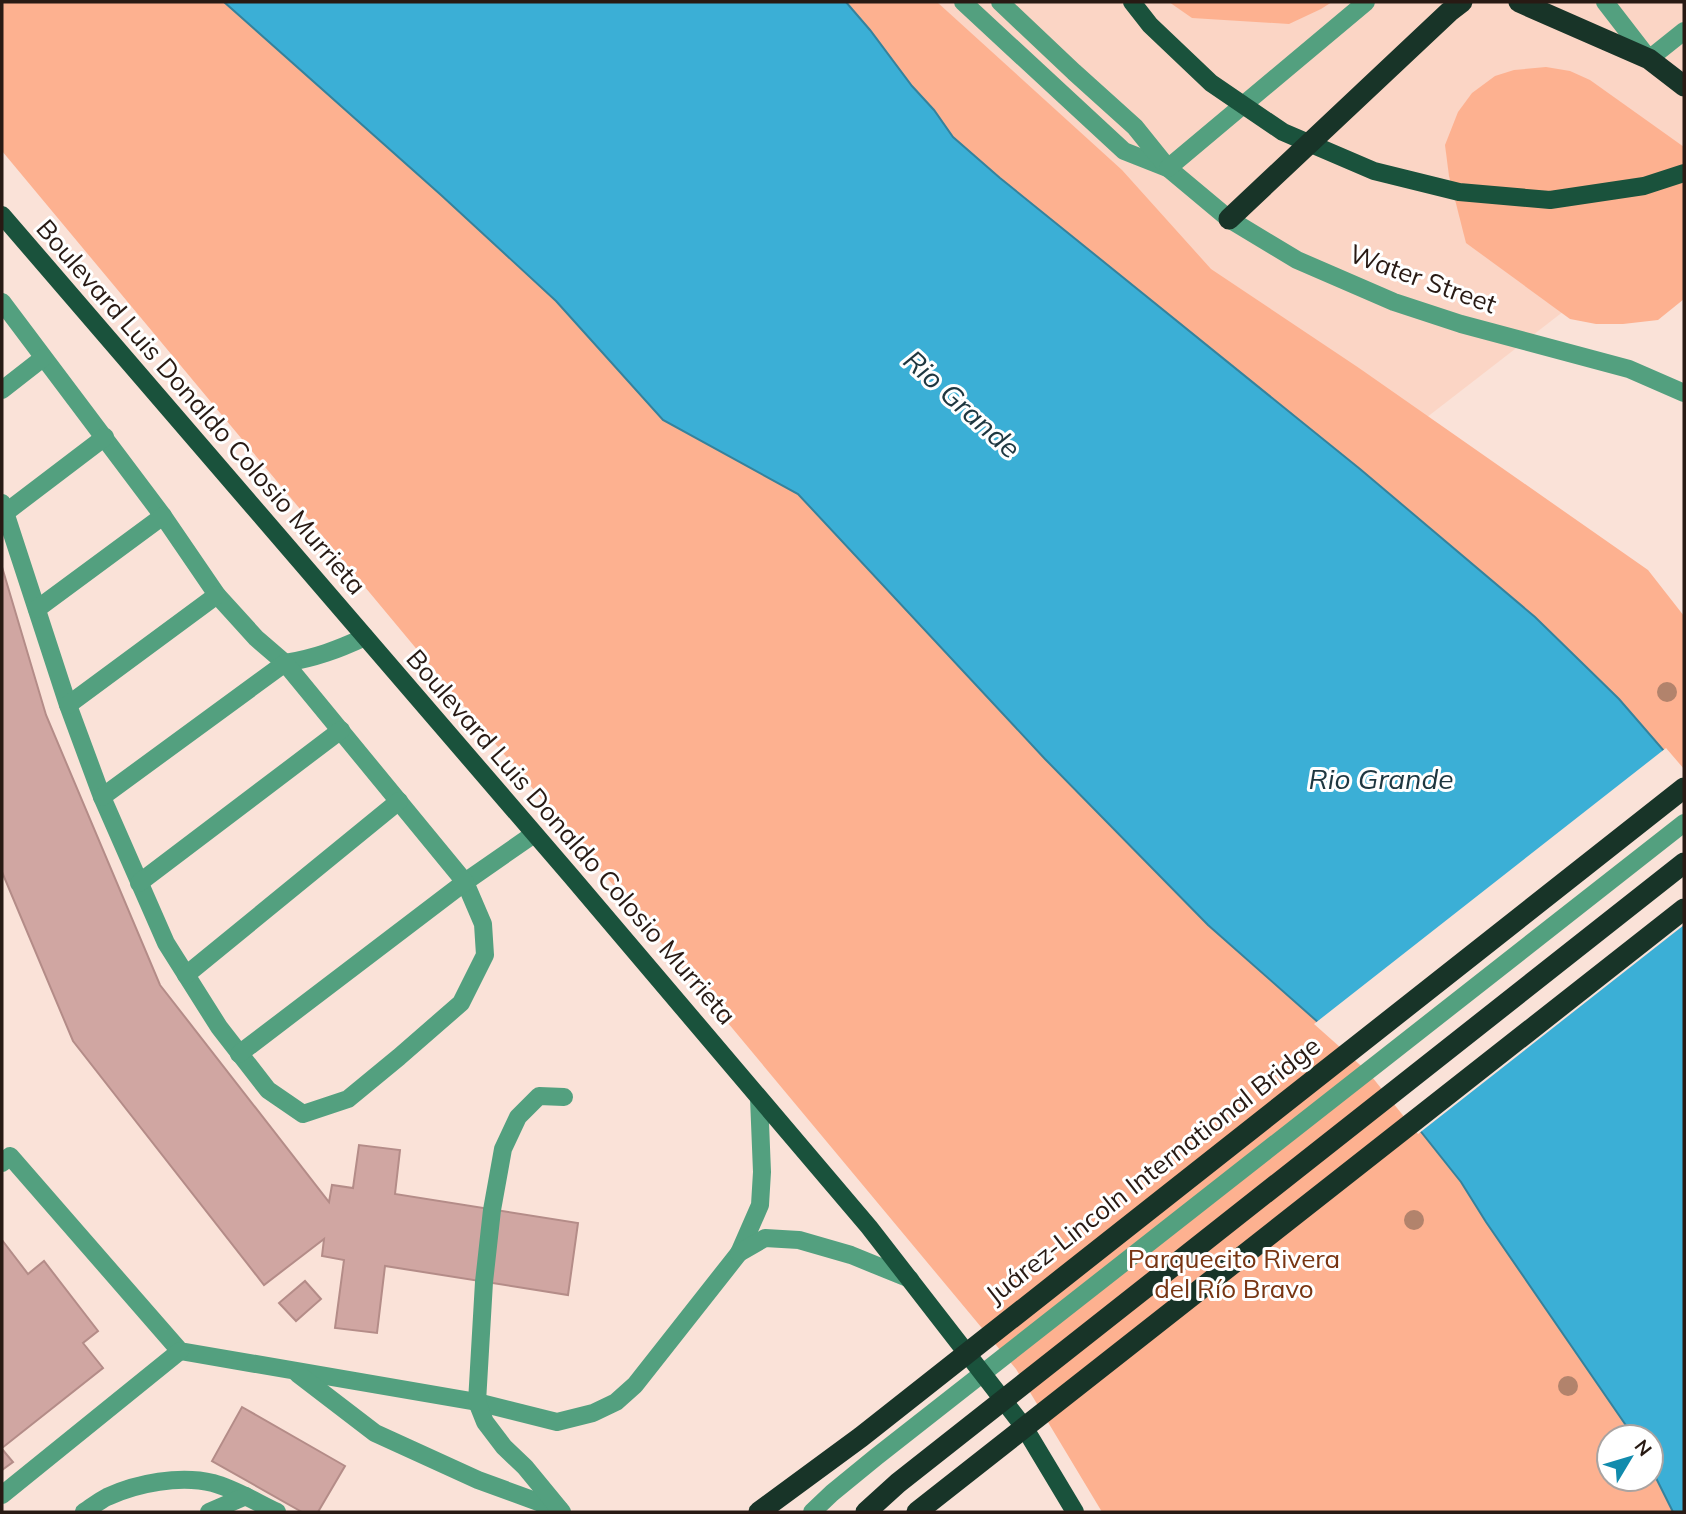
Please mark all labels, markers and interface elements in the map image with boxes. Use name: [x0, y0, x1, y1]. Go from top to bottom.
street label: Boulevard Luis Donaldo Colosio Murrieta: [29, 212, 373, 601]
street label: Water Street: [1345, 237, 1501, 320]
water label: Rio Grande: [897, 342, 1028, 465]
street label: Boulevard Luis Donaldo Colosio Murrieta: [399, 642, 743, 1031]
water label: Rio Grande: [1308, 761, 1454, 796]
street label: Juárez-Lincoln International Bridge: [979, 1029, 1327, 1310]
park label: Parquecito Rivera del Río Bravo: [1128, 1242, 1340, 1305]
north arrow: [1595, 1423, 1665, 1493]
text: N: [1630, 1434, 1657, 1461]

